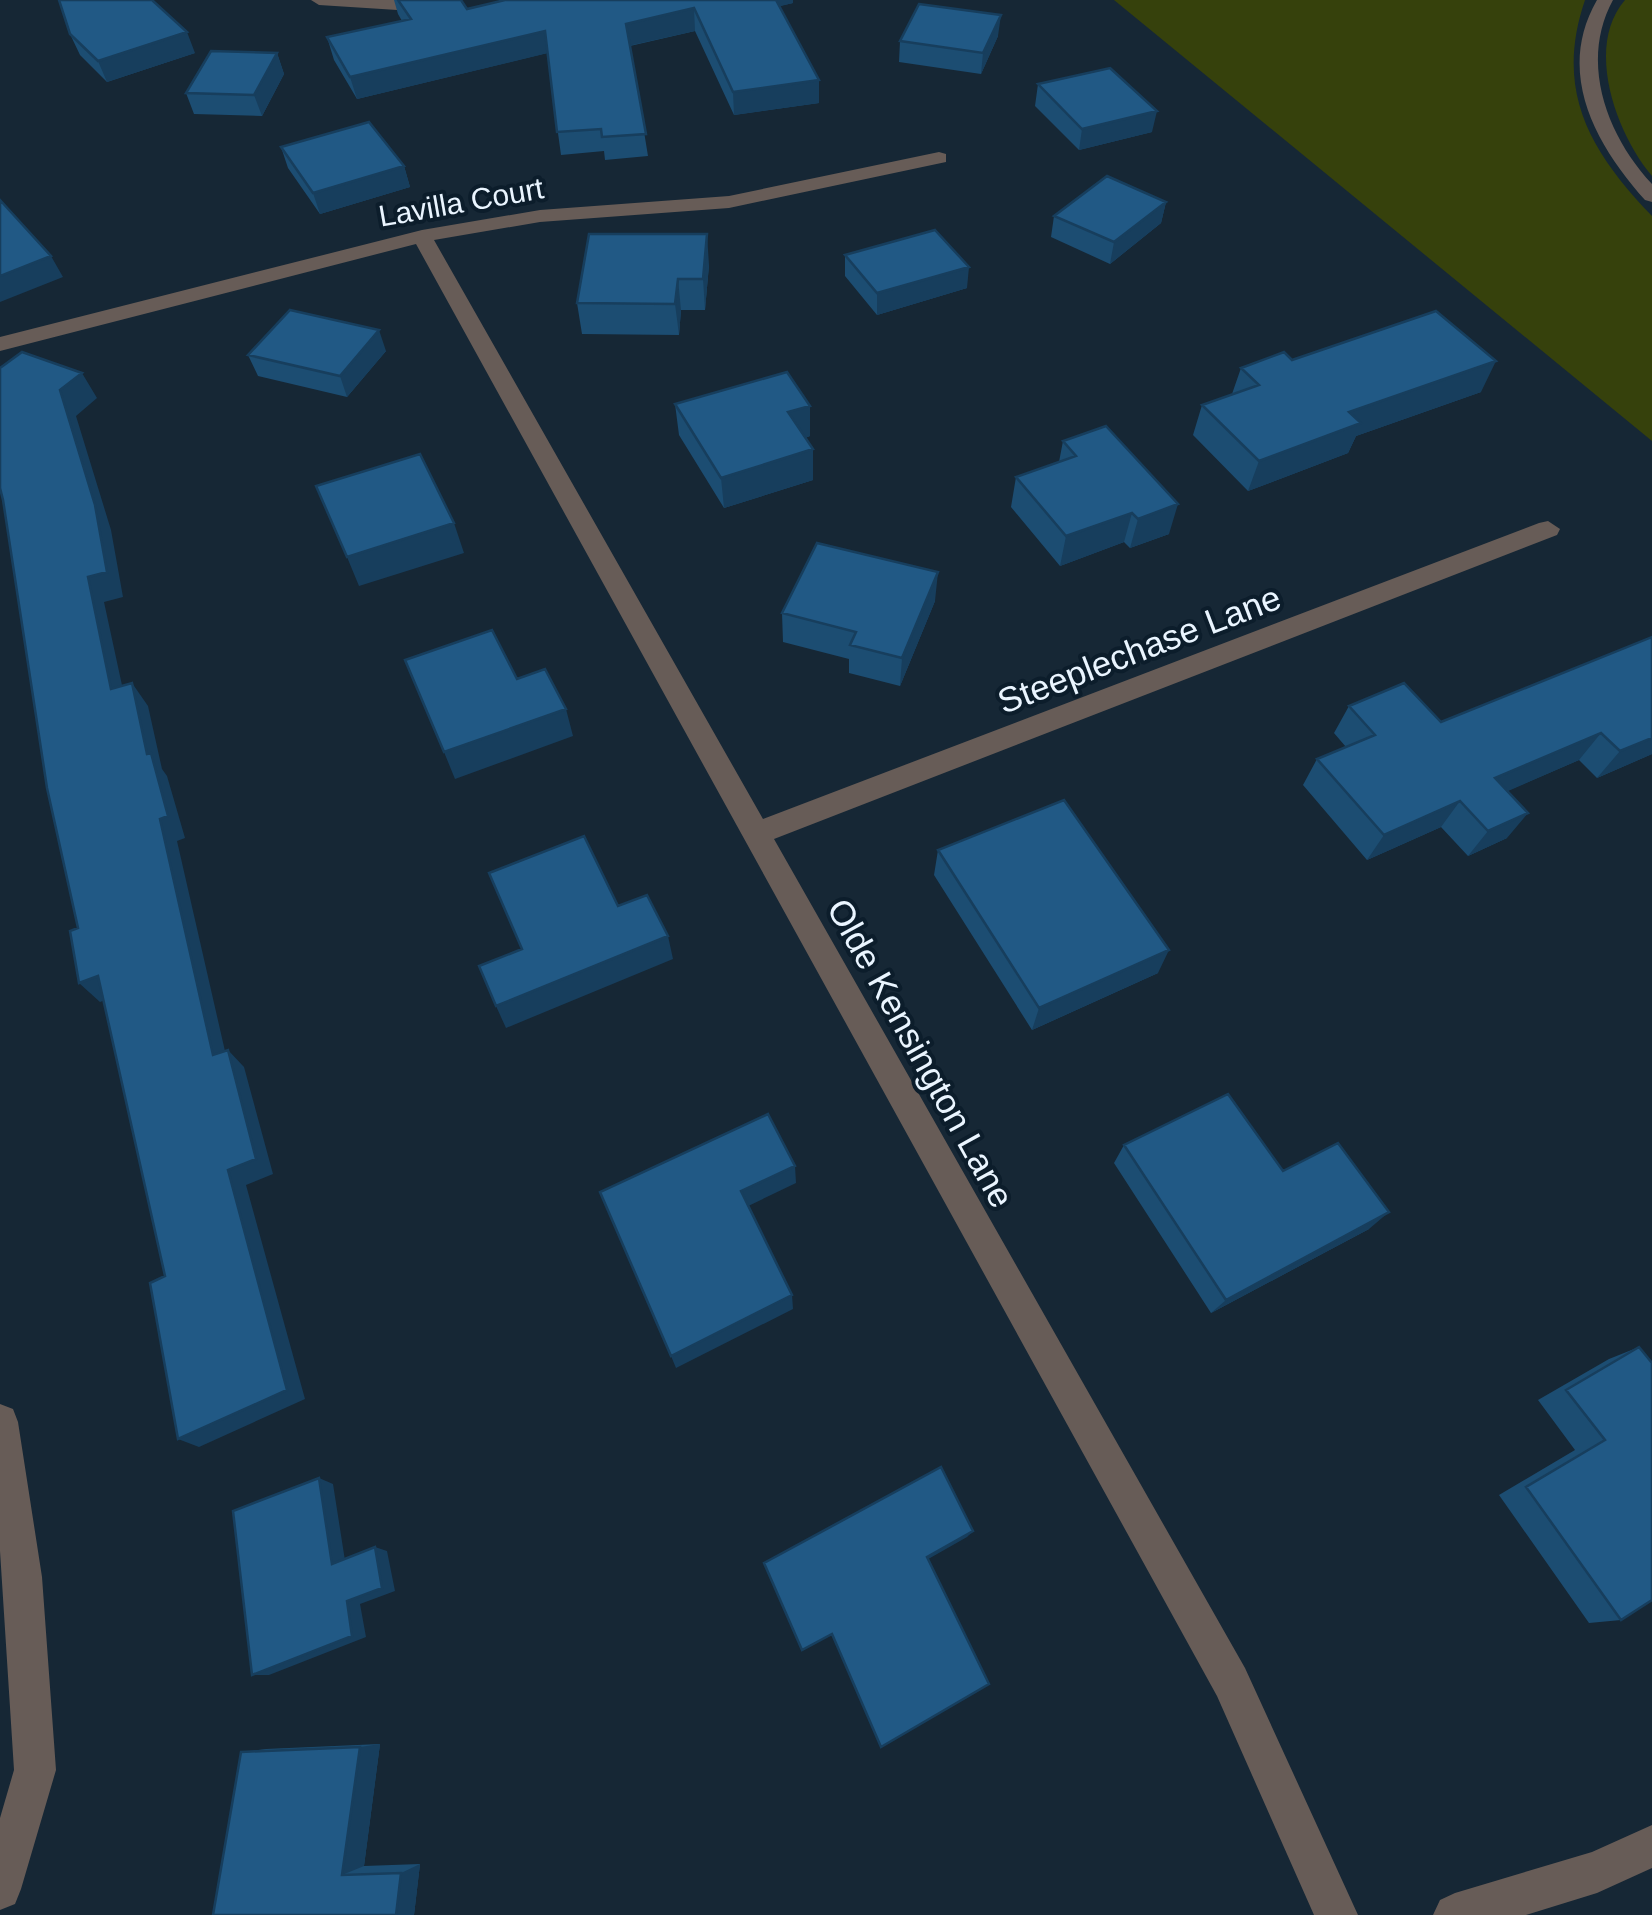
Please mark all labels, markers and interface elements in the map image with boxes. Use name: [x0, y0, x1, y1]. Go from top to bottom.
street label: Lavilla Court: [376, 171, 547, 233]
street label: Steeplechase Lane: [992, 577, 1286, 721]
street label: Olde Kensington Lane: [820, 892, 1022, 1214]

